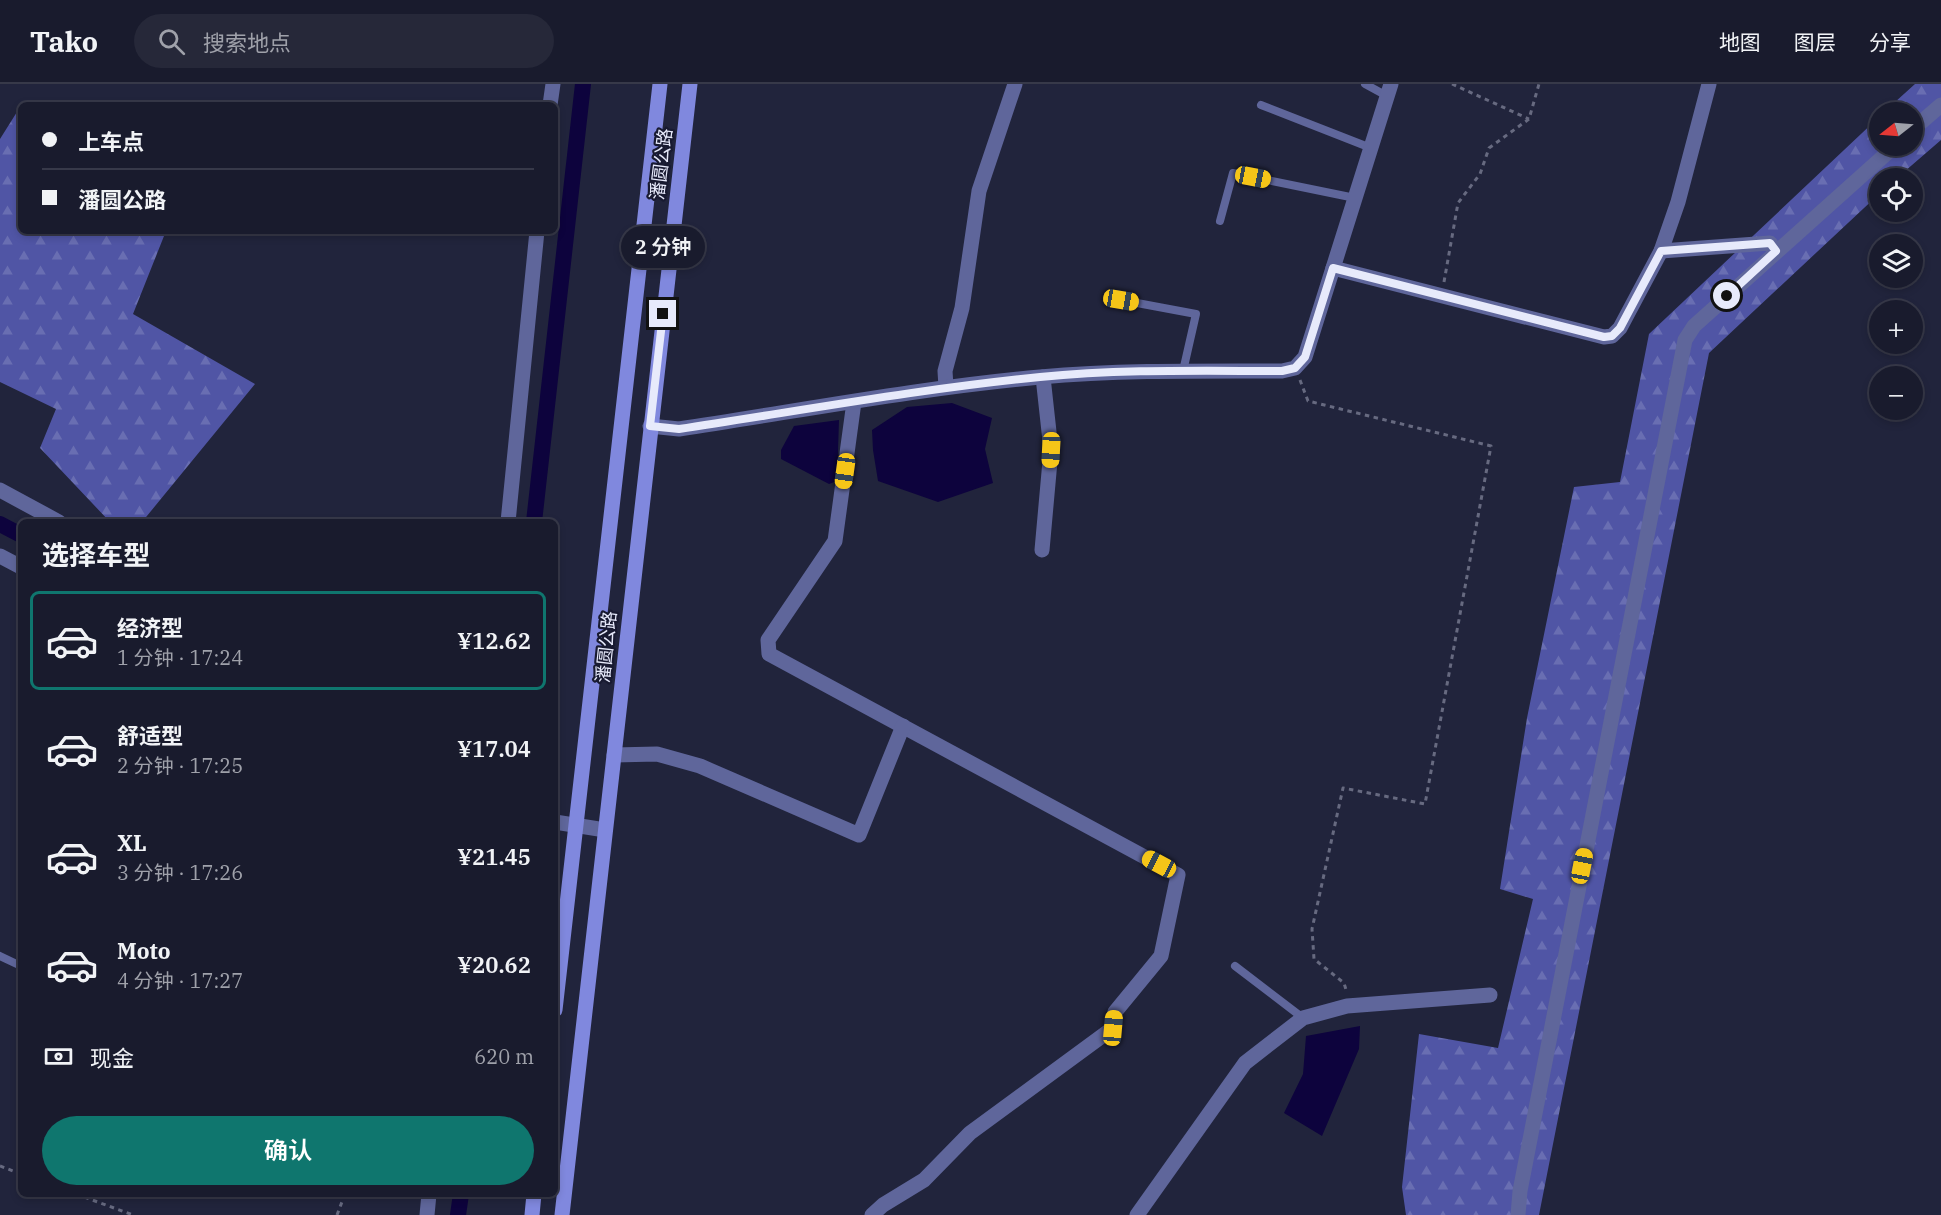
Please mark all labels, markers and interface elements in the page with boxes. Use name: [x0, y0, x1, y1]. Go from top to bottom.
search box: [134, 14, 554, 68]
text: Tako: [30, 23, 98, 60]
icon: search: [155, 25, 188, 58]
text: 搜索地点: [203, 28, 291, 57]
text: 地图: [1719, 28, 1761, 56]
text: 图层: [1794, 28, 1836, 56]
text: 分享: [1869, 28, 1911, 56]
north arrow: [1869, 102, 1923, 156]
map controls: [1869, 102, 1923, 420]
text: 上车点: [78, 127, 144, 156]
street label: 潘圆公路: [645, 127, 677, 201]
car: [1234, 165, 1272, 189]
button: locate: [1869, 168, 1923, 222]
text: 潘圆公路: [78, 185, 166, 214]
callout: 2 分钟: [621, 227, 705, 269]
text: 2 分钟: [635, 233, 691, 260]
button: layers: [1869, 234, 1923, 288]
route start: [1713, 282, 1740, 309]
car: [1102, 288, 1140, 312]
route end: [649, 300, 676, 327]
button: +: [1869, 300, 1923, 354]
button: −: [1869, 366, 1923, 420]
car: [1041, 432, 1061, 468]
car: [834, 452, 856, 490]
text: 选择车型: [42, 537, 150, 572]
street label: 潘圆公路: [591, 610, 621, 684]
text: 经济型: [117, 613, 183, 642]
icon: car: [45, 614, 99, 668]
text: ¥12.62: [457, 626, 531, 655]
text: 1 分钟 · 17:24: [117, 644, 243, 671]
text: 舒适型: [117, 721, 183, 750]
icon: car: [45, 722, 99, 776]
text: ¥17.04: [457, 734, 531, 763]
text: 2 分钟 · 17:25: [117, 752, 243, 779]
text: XL: [117, 828, 147, 857]
icon: car: [45, 830, 99, 884]
text: ¥21.45: [457, 842, 531, 871]
car: [1570, 847, 1594, 885]
car: [1139, 848, 1179, 880]
text: 3 分钟 · 17:26: [117, 859, 243, 886]
text: Moto: [117, 936, 171, 965]
icon: car: [45, 938, 99, 992]
text: ¥20.62: [457, 950, 531, 979]
text: 4 分钟 · 17:27: [117, 967, 243, 994]
car: [1102, 1009, 1124, 1047]
icon: cash: [42, 1040, 75, 1073]
text: 现金: [90, 1043, 134, 1072]
text: 620 m: [474, 1043, 534, 1070]
button: 确认: [42, 1116, 534, 1185]

